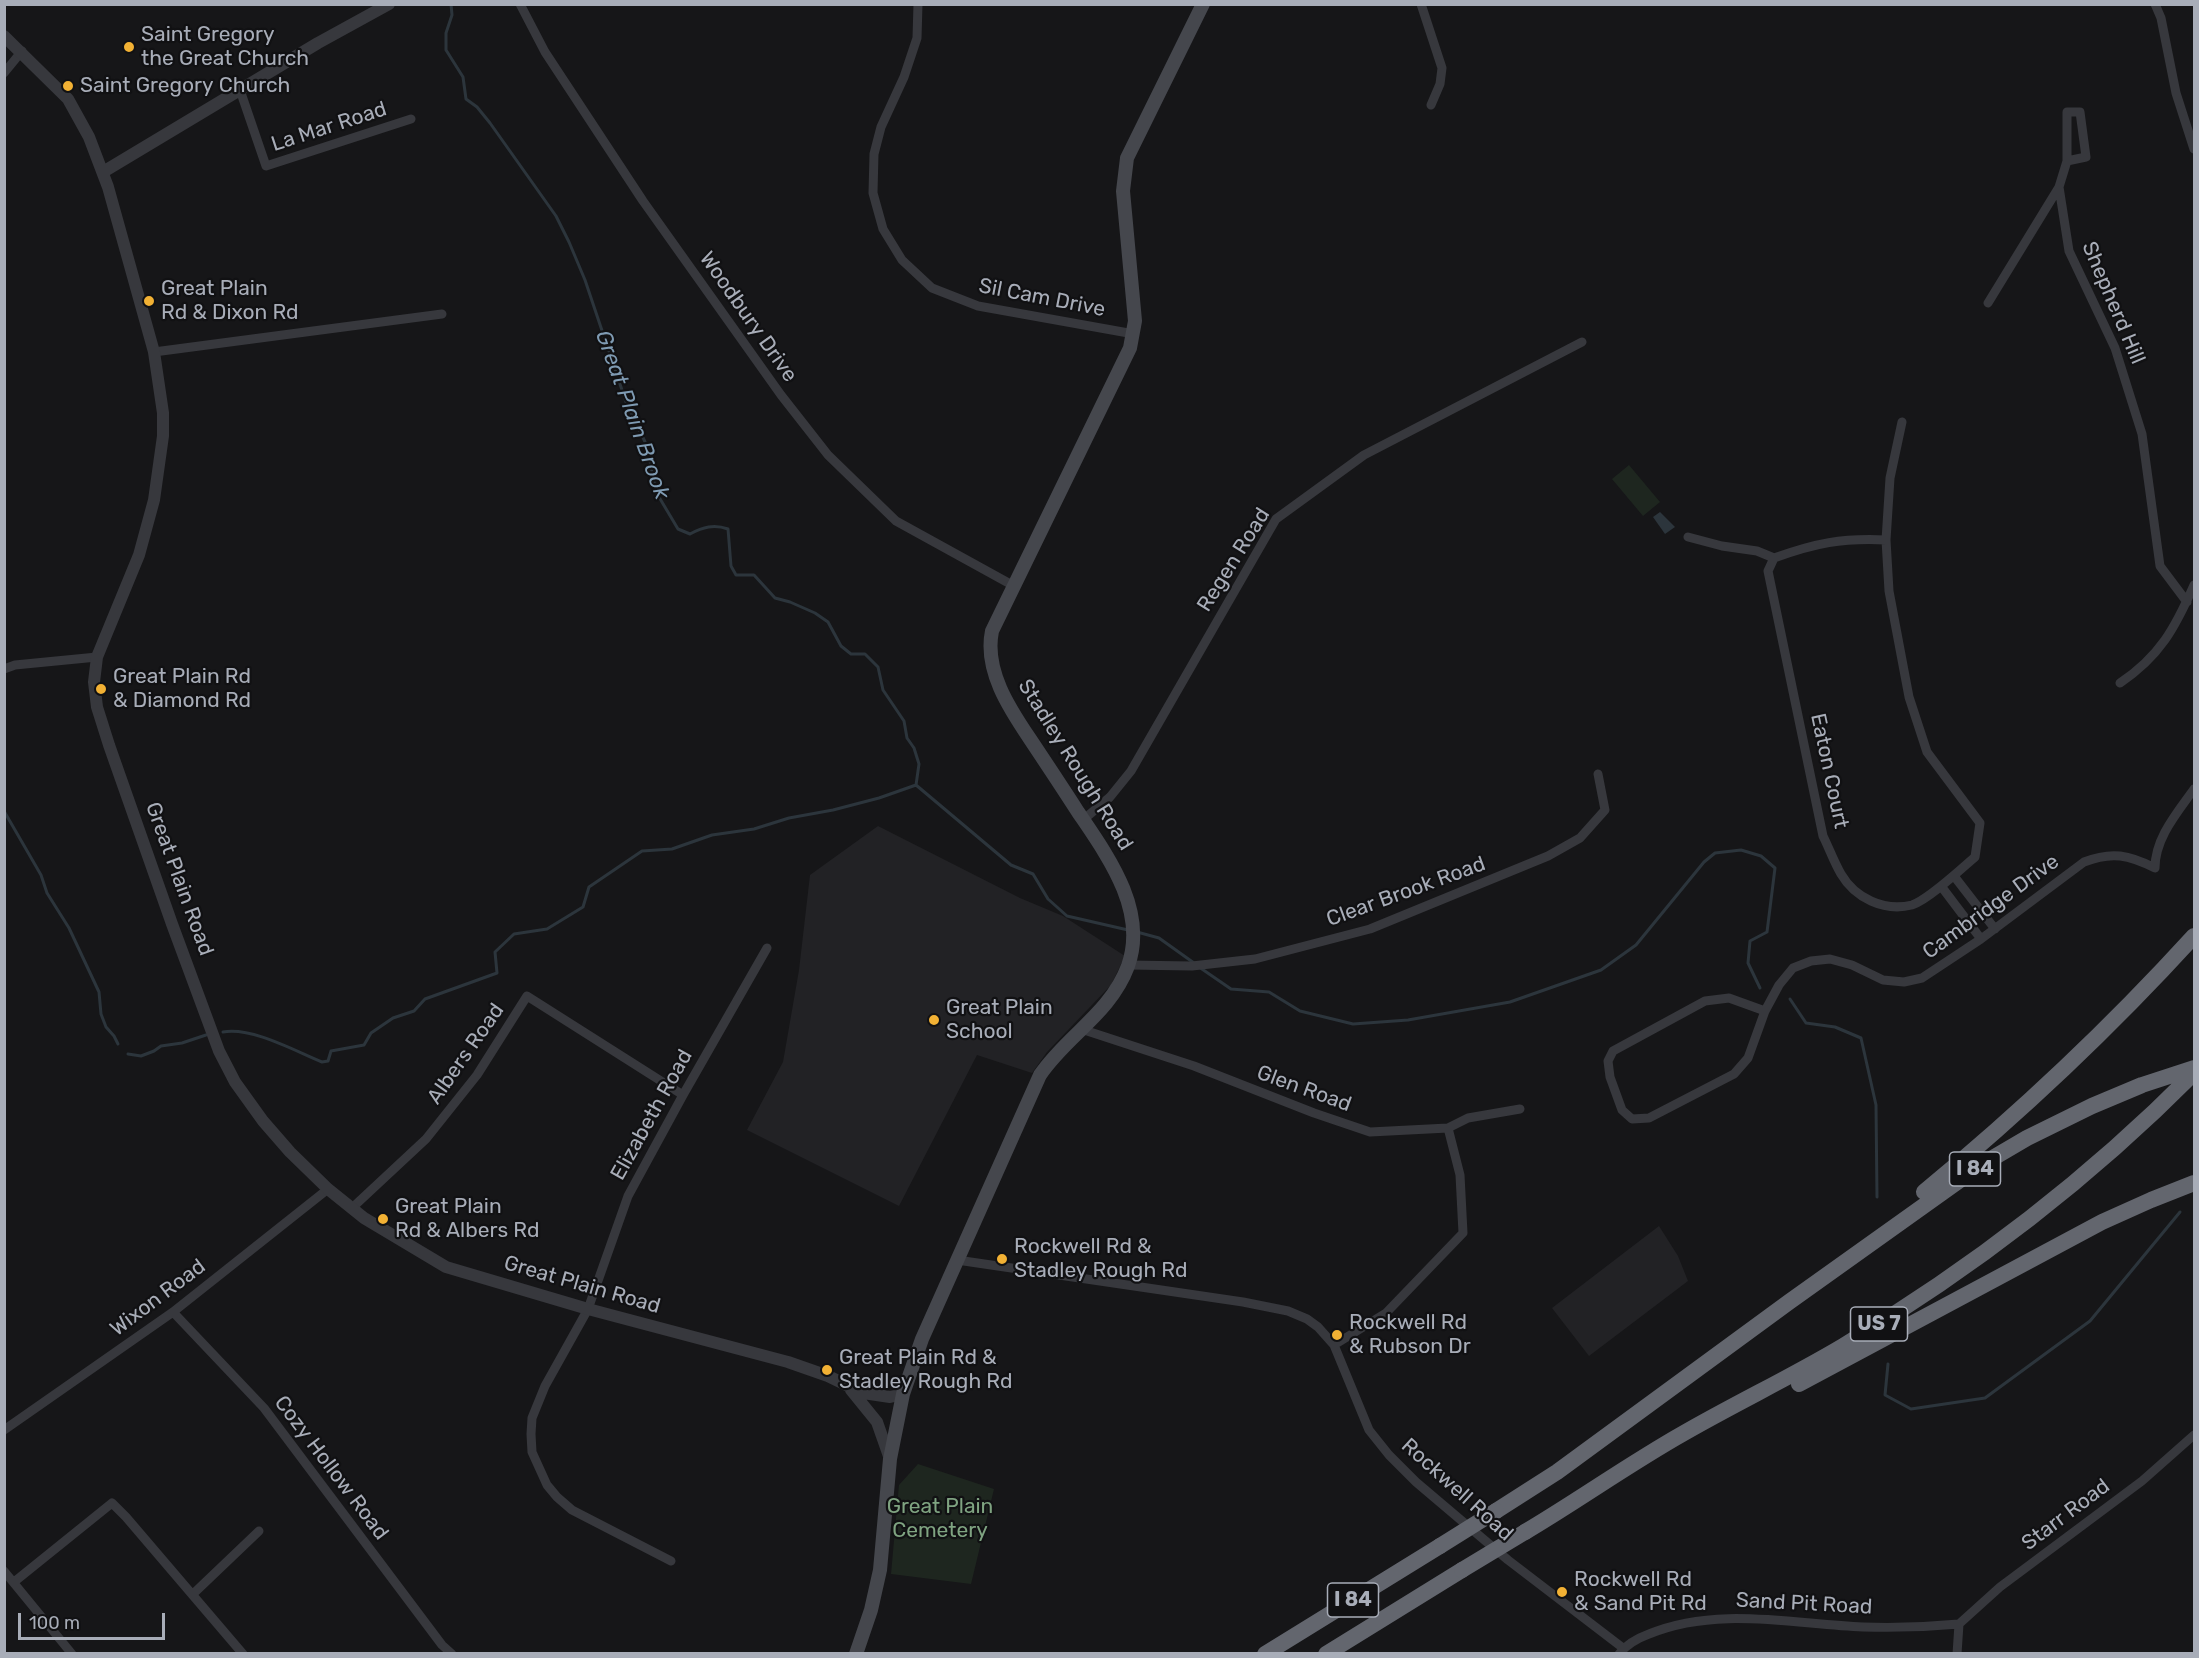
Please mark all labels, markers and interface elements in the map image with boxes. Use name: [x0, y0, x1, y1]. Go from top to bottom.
place label: Saint Gregory the Great Church: [141, 22, 309, 72]
marker: Saint Gregory the Great Church: [122, 40, 136, 54]
place label: Saint Gregory Church: [80, 73, 290, 99]
marker: Saint Gregory Church: [61, 79, 75, 93]
street label: La Mar Road: [268, 97, 390, 157]
street label: Shepherd Hill: [2076, 238, 2150, 368]
street label: Woodbury Drive: [694, 247, 802, 387]
street label: Sil Cam Drive: [977, 273, 1107, 323]
place label: Great Plain Rd & Dixon Rd: [161, 276, 299, 326]
marker: Great Plain Rd & Dixon Rd: [142, 294, 156, 308]
water label: Great Plain Brook: [589, 327, 675, 503]
street label: Regen Road: [1192, 504, 1276, 616]
place label: Great Plain Rd & Diamond Rd: [113, 664, 251, 714]
street label: Stadley Rough Road: [1012, 675, 1138, 855]
marker: Great Plain Rd & Diamond Rd: [94, 682, 108, 696]
street label: Eaton Court: [1804, 711, 1854, 831]
street label: Great Plain Road: [140, 799, 218, 959]
street label: Cambridge Drive: [1918, 849, 2064, 965]
street label: Clear Brook Road: [1323, 852, 1489, 932]
place label: Great Plain School: [946, 995, 1053, 1045]
street label: Albers Road: [422, 999, 510, 1109]
marker: Great Plain School: [927, 1013, 941, 1027]
street label: Elizabeth Road: [606, 1045, 698, 1185]
street label: Glen Road: [1253, 1060, 1355, 1118]
road number: I 84: [1950, 1152, 2000, 1186]
place label: Great Plain Rd & Albers Rd: [395, 1194, 539, 1244]
marker: Great Plain Rd & Albers Rd: [376, 1212, 390, 1226]
place label: Rockwell Rd & Stadley Rough Rd: [1014, 1234, 1187, 1284]
street label: Great Plain Road: [501, 1251, 663, 1319]
marker: Rockwell Rd & Stadley Rough Rd: [995, 1252, 1009, 1266]
street label: Wixon Road: [105, 1254, 211, 1342]
road number: US 7: [1850, 1307, 1908, 1341]
place label: Rockwell Rd & Rubson Dr: [1349, 1310, 1471, 1360]
marker: Rockwell Rd & Rubson Dr: [1330, 1328, 1344, 1342]
place label: Great Plain Rd & Stadley Rough Rd: [839, 1345, 1012, 1395]
marker: Great Plain Rd & Stadley Rough Rd: [820, 1363, 834, 1377]
street label: Cozy Hollow Road: [269, 1391, 393, 1545]
street label: Rockwell Road: [1396, 1433, 1518, 1547]
street label: Starr Road: [2017, 1474, 2115, 1556]
park label: Great Plain Cemetery: [887, 1494, 993, 1544]
place label: Rockwell Rd & Sand Pit Rd: [1574, 1567, 1707, 1617]
road number: I 84: [1328, 1583, 1378, 1617]
marker: Rockwell Rd & Sand Pit Rd: [1555, 1585, 1569, 1599]
street label: Sand Pit Road: [1735, 1588, 1873, 1620]
scale bar: [21, 1601, 168, 1639]
text: 100 m: [29, 1612, 80, 1634]

